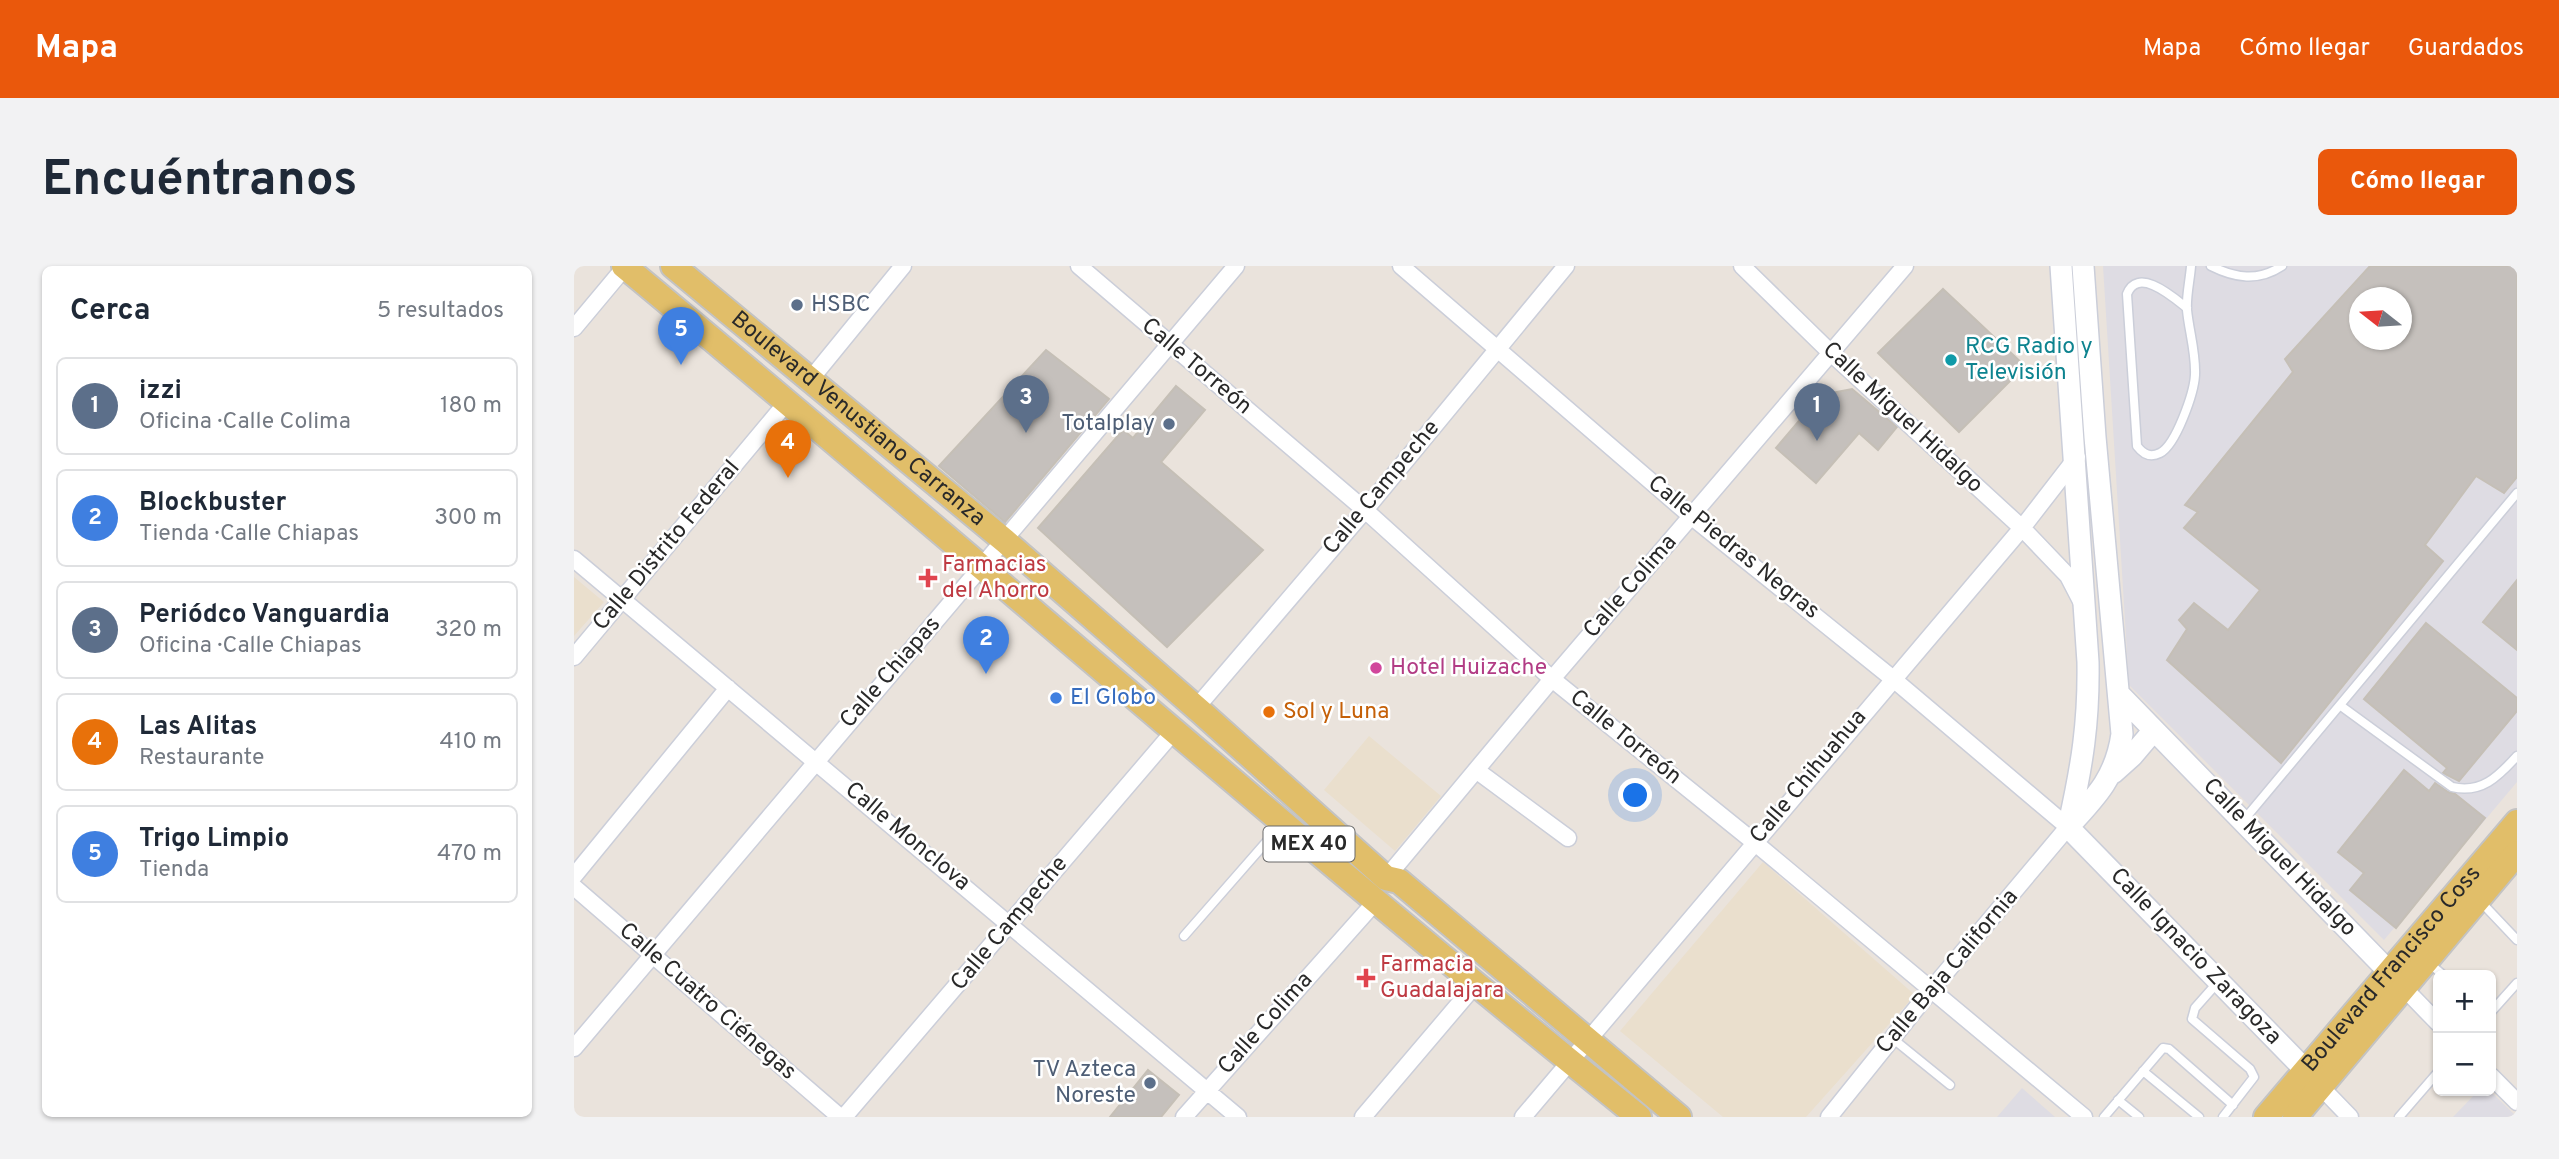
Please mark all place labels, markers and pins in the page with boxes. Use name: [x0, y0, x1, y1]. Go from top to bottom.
place label: HSBC: [811, 291, 871, 320]
marker: HSBC: [789, 297, 805, 313]
pin: 5: [658, 307, 704, 365]
place label: RCG Radio y Televisión: [1965, 333, 2093, 388]
marker: RCG Radio y Televisión: [1943, 352, 1959, 368]
pin: 3: [1003, 375, 1049, 433]
pin: 1: [1794, 383, 1840, 441]
place label: Totalplay: [1061, 410, 1155, 439]
marker: Totalplay: [1161, 416, 1177, 432]
pin: 4: [765, 420, 811, 478]
place label: Farmacias del Ahorro: [942, 551, 1049, 606]
marker: Farmacias del Ahorro: [920, 570, 936, 586]
pin: 2: [963, 616, 1009, 674]
place label: Hotel Huizache: [1390, 654, 1547, 683]
marker: Hotel Huizache: [1368, 660, 1384, 676]
place label: El Globo: [1070, 684, 1156, 713]
marker: El Globo: [1048, 690, 1064, 706]
place label: Sol y Luna: [1283, 698, 1389, 727]
marker: Sol y Luna: [1261, 704, 1277, 720]
place label: Farmacia Guadalajara: [1380, 951, 1504, 1006]
marker: Farmacia Guadalajara: [1358, 970, 1374, 986]
place label: TV Azteca Noreste: [1032, 1056, 1136, 1111]
marker: TV Azteca Noreste: [1142, 1075, 1158, 1091]

